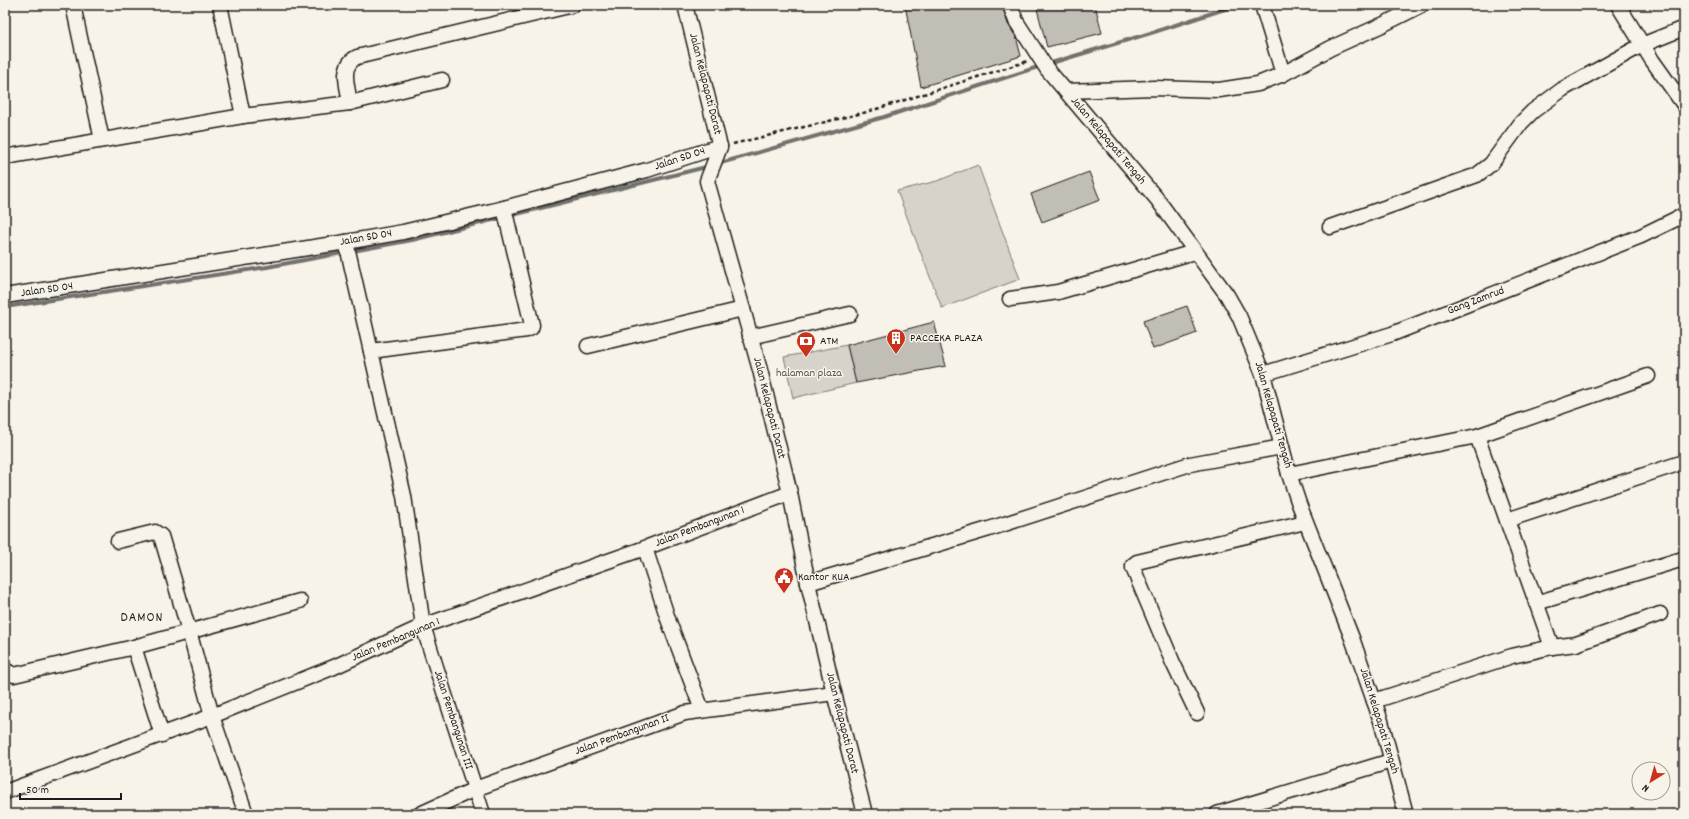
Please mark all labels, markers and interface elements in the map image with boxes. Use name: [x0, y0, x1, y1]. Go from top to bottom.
street label: Jalan Kelapapati Darat: [684, 31, 726, 137]
street label: Jalan Kelapapati Tengah: [1066, 93, 1150, 189]
street label: Jalan SD 04: [652, 143, 708, 175]
street label: Jalan SD 04: [339, 225, 393, 251]
street label: Jalan SD 04: [20, 278, 74, 302]
street label: Gang Zamrud: [1445, 282, 1507, 320]
building icon: PACCEKA PLAZA: [885, 327, 907, 355]
bank icon: ATM: [795, 330, 817, 358]
place label: PACCEKA PLAZA: [910, 330, 983, 347]
place label: ATM: [820, 333, 838, 350]
street label: Jalan Kelapapati Darat: [748, 355, 790, 461]
street label: Jalan Kelapapati Tengah: [1250, 360, 1296, 470]
park label: halaman plaza: [776, 365, 842, 382]
street label: Jalan Pembangunan 1: [653, 502, 747, 552]
public building icon: Kantor KUA: [773, 566, 795, 594]
place label: Kantor KUA: [798, 569, 850, 586]
district label: DAMON: [120, 608, 164, 628]
street label: Jalan Pembangunan 1: [349, 614, 443, 666]
street label: Jalan Kelapapati Tengah: [1355, 666, 1403, 776]
street label: Jalan Pembangunan III: [429, 668, 477, 772]
street label: Jalan Kelapapati Darat: [821, 670, 863, 776]
street label: Jalan Pembangunan II: [572, 710, 672, 760]
north arrow: [1631, 761, 1671, 801]
scale bar: [20, 775, 121, 801]
text: N: [1639, 779, 1653, 795]
text: 50 m: [26, 782, 49, 799]

